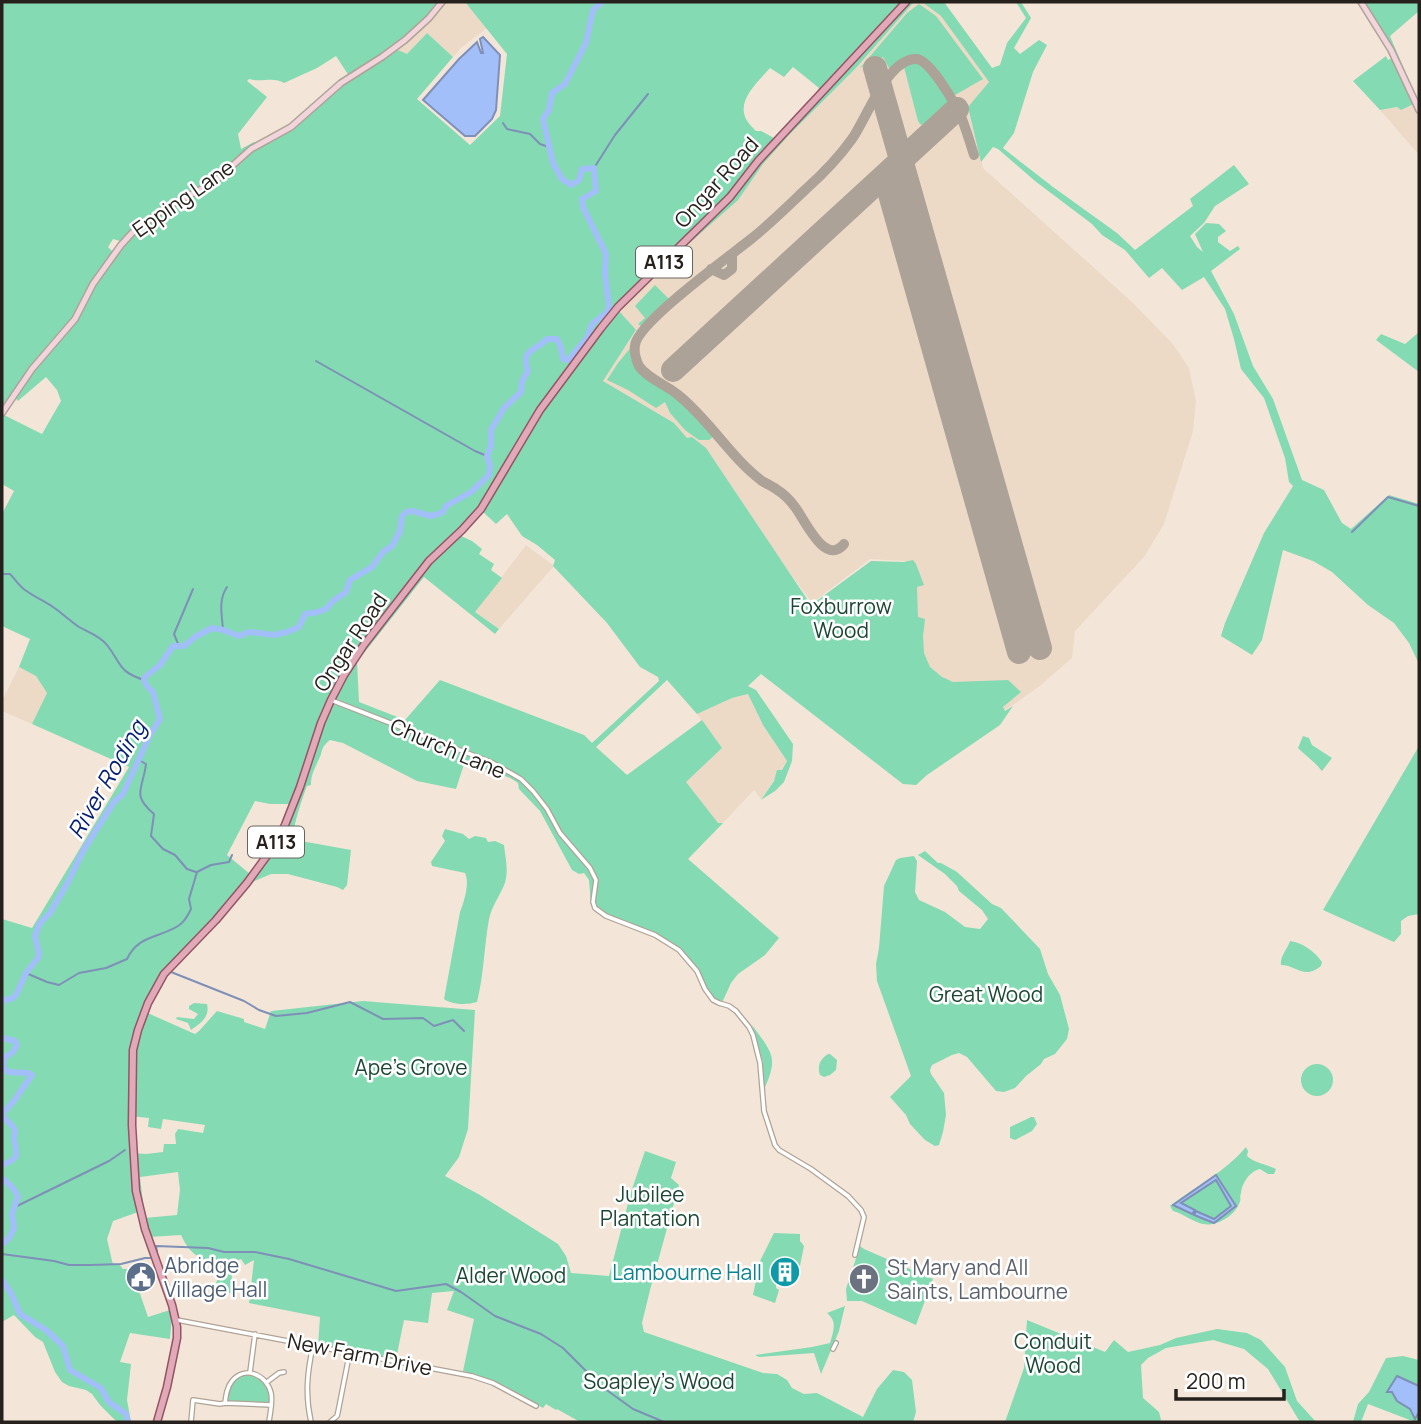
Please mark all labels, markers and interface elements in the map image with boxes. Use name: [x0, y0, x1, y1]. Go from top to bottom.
street label: Ongar Road: [668, 131, 764, 233]
street label: Epping Lane: [127, 153, 239, 243]
road number: A113: [636, 246, 692, 278]
street label: Ongar Road: [307, 587, 393, 697]
park label: Foxburrow Wood: [790, 592, 892, 644]
street label: Church Lane: [386, 711, 510, 785]
water label: River Roding: [59, 712, 154, 844]
road number: A113: [248, 827, 304, 858]
park label: Great Wood: [929, 980, 1043, 1008]
park label: Ape's Grove: [355, 1053, 467, 1081]
park label: Jubilee Plantation: [600, 1180, 700, 1232]
place label: Abridge Village Hall: [164, 1251, 267, 1303]
place label: St Mary and All Saints, Lambourne: [887, 1253, 1068, 1305]
building icon: Lambourne Hall: [768, 1255, 802, 1289]
place label: Lambourne Hall: [612, 1258, 762, 1286]
public building icon: Abridge Village Hall: [124, 1260, 158, 1294]
park label: Alder Wood: [456, 1261, 566, 1289]
church icon: St Mary and All Saints, Lambourne: [847, 1262, 881, 1296]
street label: New Farm Drive: [285, 1326, 435, 1382]
park label: Conduit Wood: [1014, 1327, 1092, 1379]
scale bar: [1176, 1358, 1284, 1402]
park label: Soapley's Wood: [583, 1367, 735, 1395]
text: 200 m: [1186, 1367, 1246, 1395]

